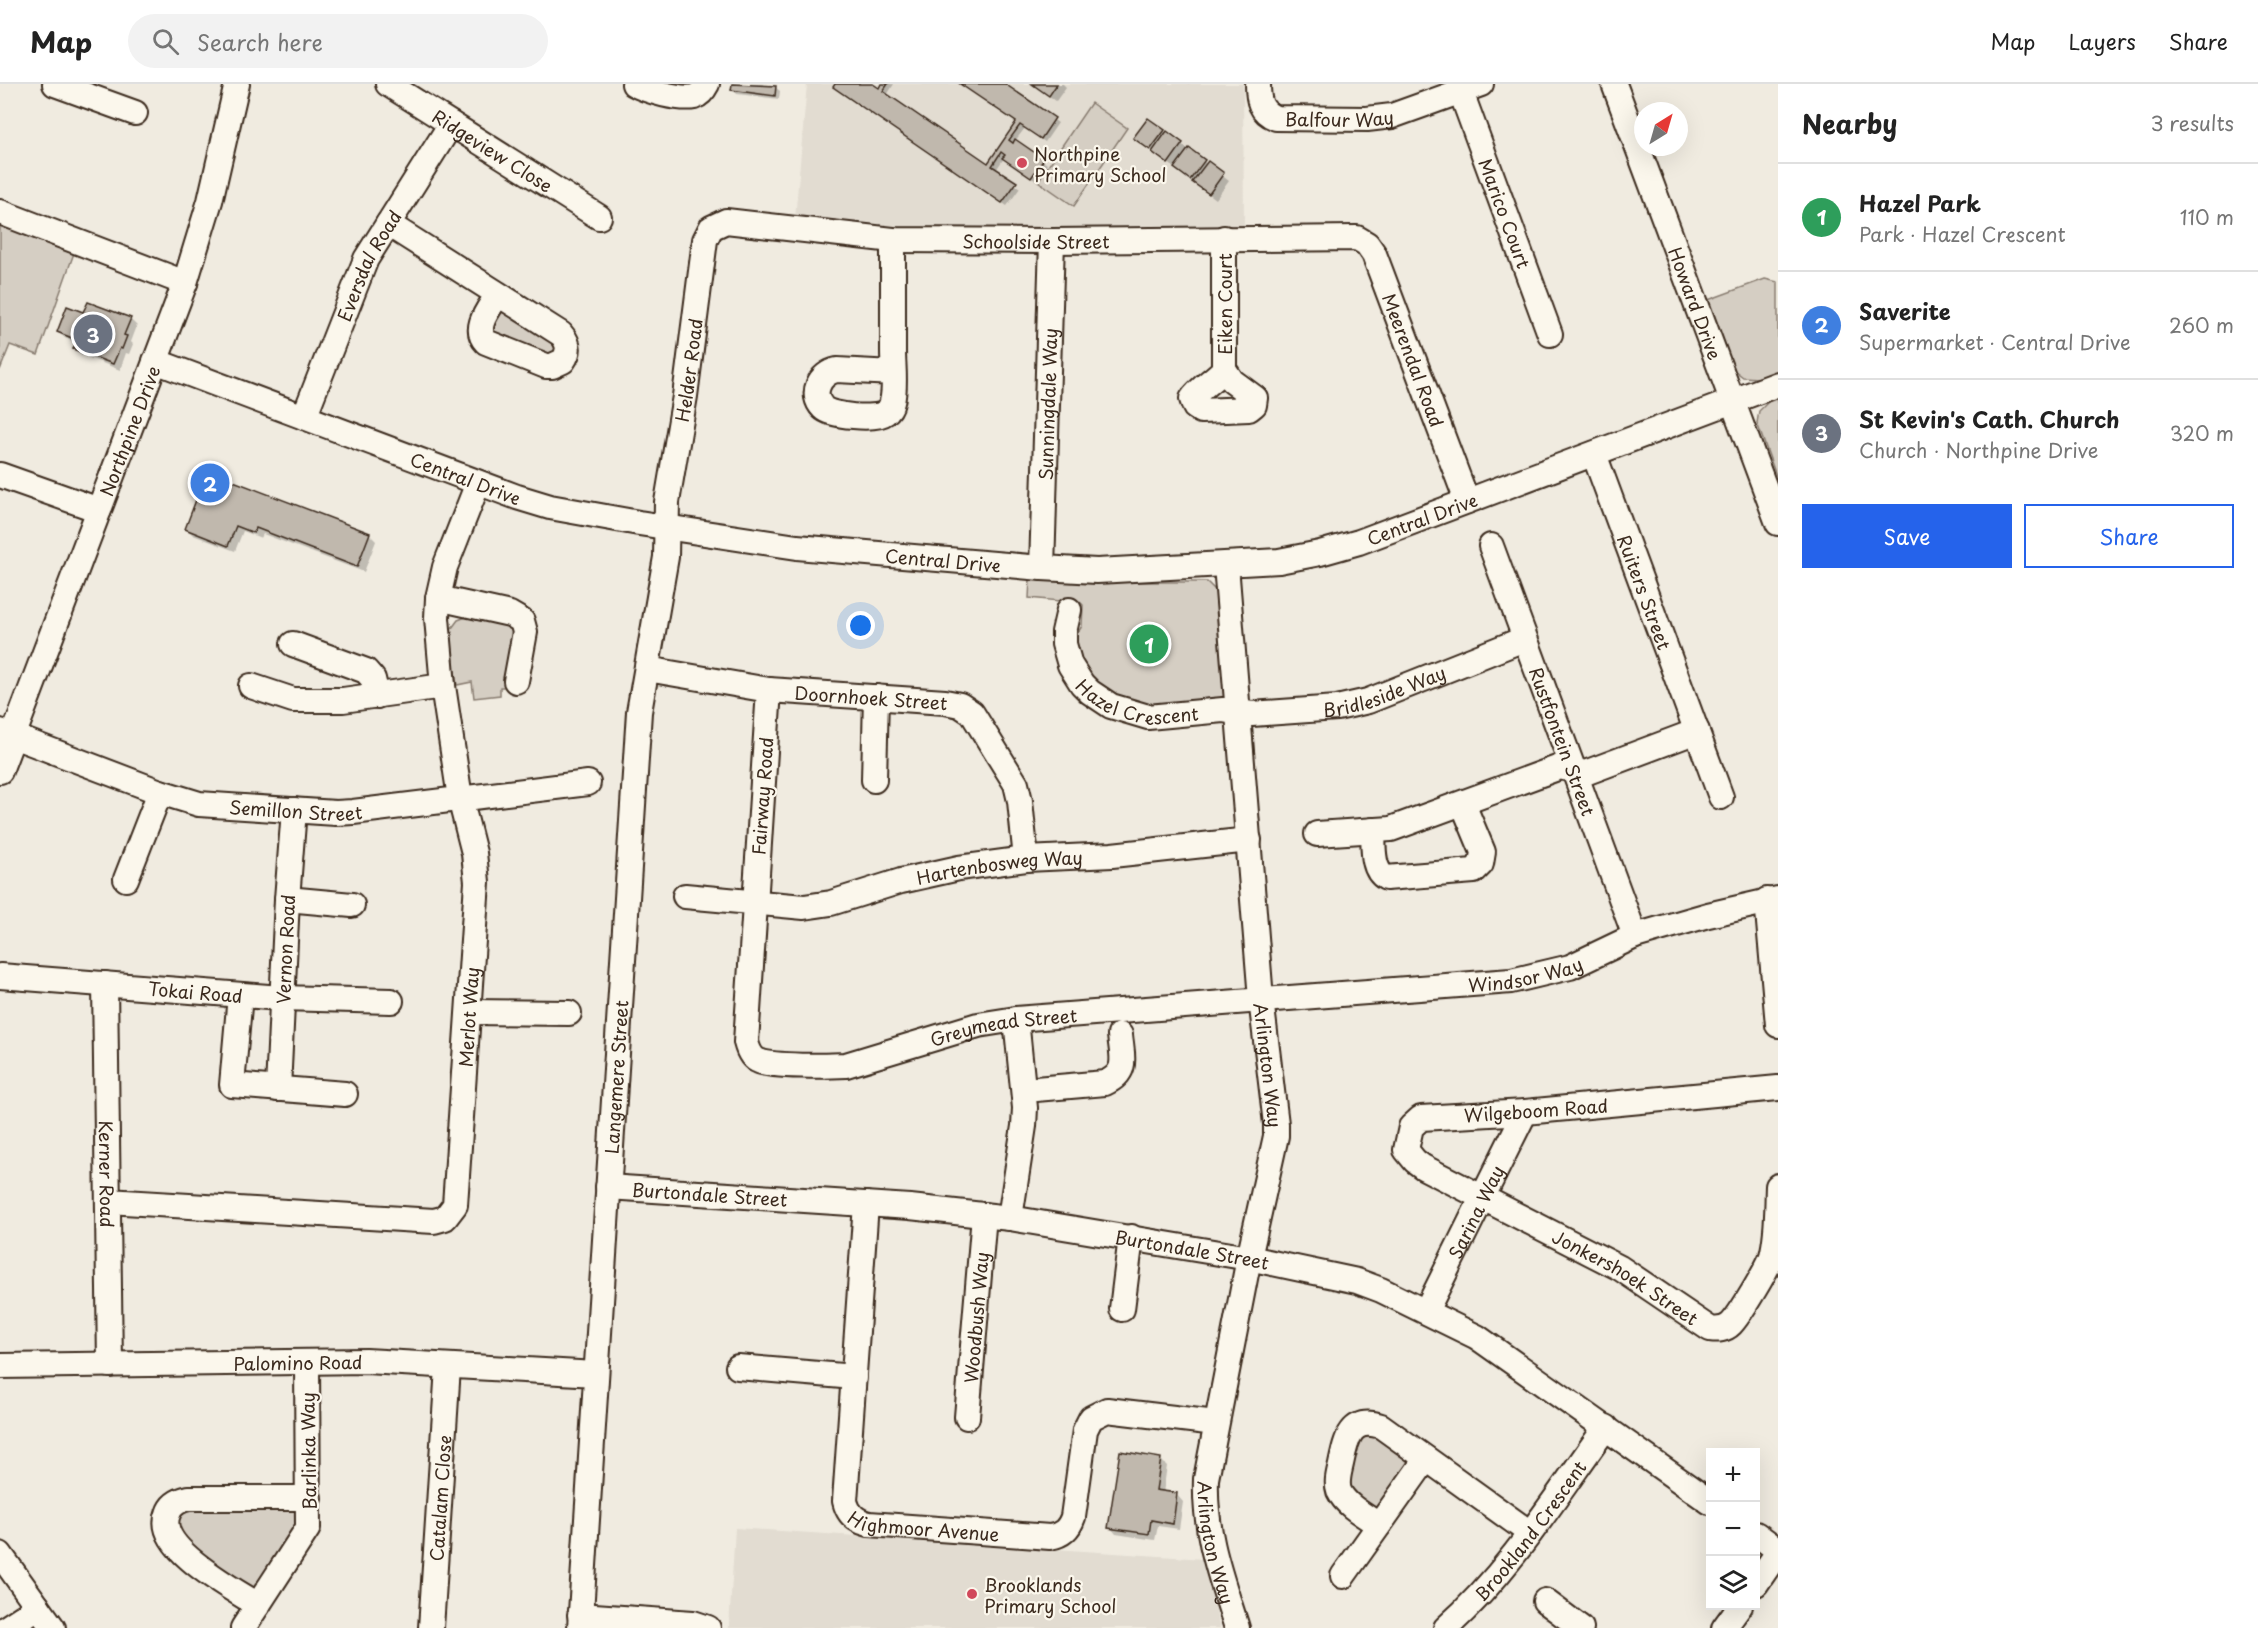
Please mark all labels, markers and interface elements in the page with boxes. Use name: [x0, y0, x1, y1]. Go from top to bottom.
search box: [128, 14, 548, 68]
text: Map: [30, 20, 92, 63]
icon: search: [149, 25, 182, 58]
text: Search here: [197, 25, 323, 58]
text: Map: [1991, 25, 2035, 57]
text: Layers: [2068, 25, 2136, 57]
text: Share: [2169, 25, 2228, 57]
street label: Ridgeview Close: [428, 102, 558, 198]
street label: Balfour Way: [1285, 102, 1395, 133]
north arrow: [1634, 102, 1688, 156]
text: Nearby: [1802, 104, 1897, 143]
text: 3 results: [2151, 108, 2234, 138]
place label: Northpine Primary School: [1034, 140, 1166, 188]
street label: Marico Court: [1473, 154, 1538, 272]
marker: Northpine Primary School: [1015, 156, 1029, 170]
text: Hazel Park: [1859, 186, 1981, 219]
text: 1: [1817, 202, 1826, 232]
text: 110 m: [2180, 202, 2234, 232]
street label: Eversdal Road: [330, 204, 407, 325]
text: Park · Hazel Crescent: [1859, 219, 2066, 249]
street label: Schoolside Street: [962, 227, 1110, 255]
street label: Howard Drive: [1663, 243, 1729, 363]
street label: Eiken Court: [1211, 253, 1238, 355]
street label: Meerendal Road: [1376, 289, 1451, 430]
text: Saverite: [1859, 294, 1951, 327]
text: 2: [1814, 310, 1829, 340]
text: 260 m: [2169, 310, 2234, 340]
pin: 3: [74, 312, 112, 356]
street label: Helder Road: [667, 316, 708, 424]
street label: Sunningdale Way: [1031, 327, 1063, 481]
text: Supermarket · Central Drive: [1859, 327, 2131, 357]
street label: Northpine Drive: [92, 361, 166, 500]
text: St Kevin's Cath. Church: [1859, 402, 2120, 435]
text: 3: [1815, 418, 1828, 448]
text: 320 m: [2170, 418, 2234, 448]
text: Church · Northpine Drive: [1859, 435, 2098, 465]
street label: Central Drive: [407, 445, 525, 511]
pin: 2: [190, 460, 230, 506]
street label: Central Drive: [1363, 485, 1481, 551]
button: Save: [1802, 504, 2012, 568]
button: Share: [2024, 504, 2234, 568]
street label: Ruiters Street: [1611, 531, 1679, 653]
street label: Central Drive: [884, 541, 1002, 578]
your location: [846, 611, 875, 640]
pin: 1: [1130, 622, 1168, 666]
street label: Bridleside Way: [1322, 658, 1449, 722]
street label: Rustfontein Street: [1523, 663, 1603, 819]
street label: Hazel Crescent: [1070, 672, 1200, 731]
street label: Doornhoek Street: [794, 678, 948, 716]
street label: Fairway Road: [744, 736, 780, 856]
street label: Semillon Street: [228, 793, 364, 827]
street label: Hartenbosweg Way: [914, 843, 1083, 891]
street label: Vernon Road: [269, 894, 301, 1005]
street label: Windsor Way: [1467, 949, 1587, 998]
street label: Merlot Way: [451, 966, 485, 1068]
street label: Tokai Road: [147, 974, 244, 1008]
street label: Langemere Street: [597, 999, 634, 1155]
street label: Greymead Street: [926, 1001, 1078, 1052]
street label: Arlington Way: [1248, 1001, 1290, 1129]
street label: Wilgeboom Road: [1463, 1092, 1609, 1128]
street label: Kerner Road: [93, 1120, 122, 1228]
street label: Sarina Way: [1441, 1160, 1510, 1263]
street label: Burtondale Street: [631, 1175, 788, 1212]
street label: Burtondale Street: [1113, 1222, 1272, 1275]
street label: Jonkershoek Street: [1548, 1222, 1704, 1331]
street label: Woodbush Way: [956, 1251, 994, 1384]
street label: Palomino Road: [233, 1348, 363, 1376]
street label: Barlinka Way: [293, 1392, 323, 1510]
street label: Catalam Close: [422, 1434, 457, 1562]
map controls: [1706, 1448, 1760, 1610]
button: +: [1706, 1448, 1760, 1502]
street label: Brookland Crescent: [1467, 1455, 1592, 1606]
street label: Arlington Way: [1192, 1481, 1242, 1607]
button: −: [1706, 1502, 1760, 1556]
street label: Highmoor Avenue: [843, 1504, 1001, 1547]
button: layers: [1706, 1556, 1760, 1610]
place label: Brooklands Primary School: [984, 1571, 1116, 1619]
marker: Brooklands Primary School: [965, 1587, 979, 1601]

